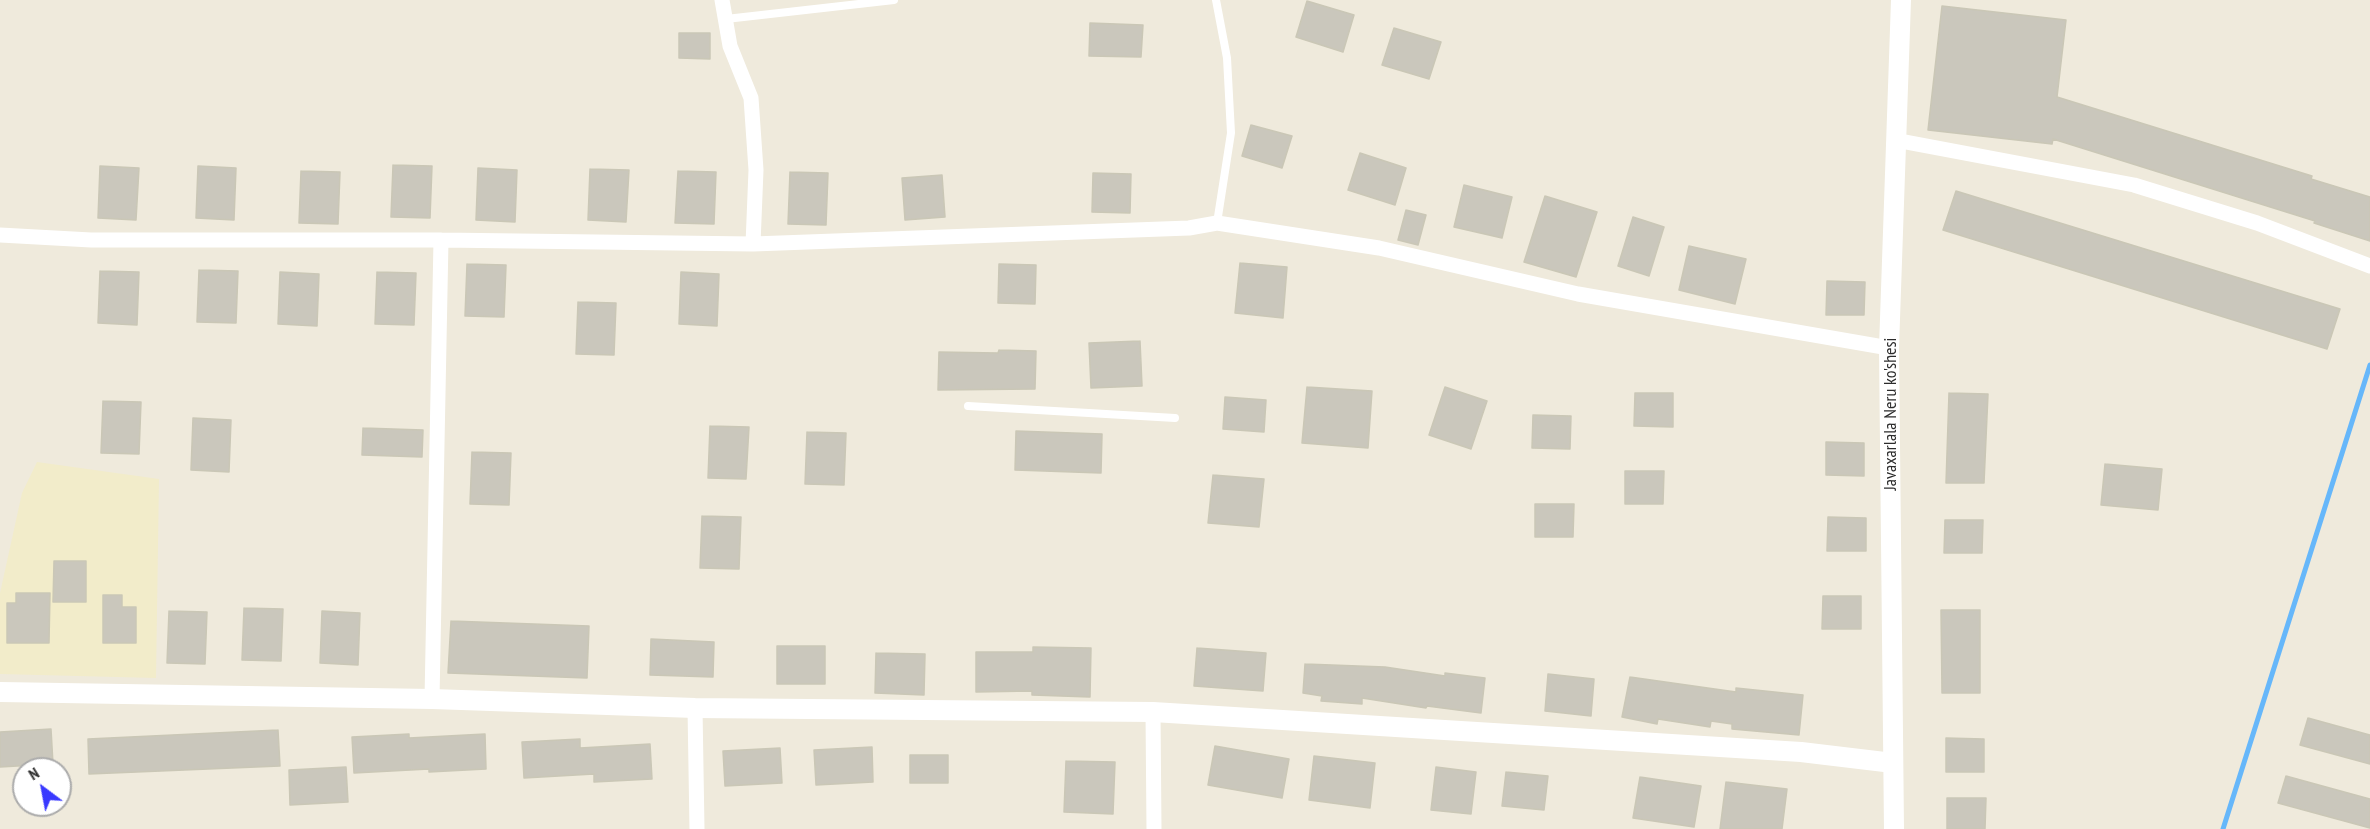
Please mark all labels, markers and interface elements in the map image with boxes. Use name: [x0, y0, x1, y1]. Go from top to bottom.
street label: Javaxarlala Neru ko'shesi: [1880, 337, 1902, 491]
north arrow: [12, 757, 72, 817]
text: N: [25, 763, 42, 784]

